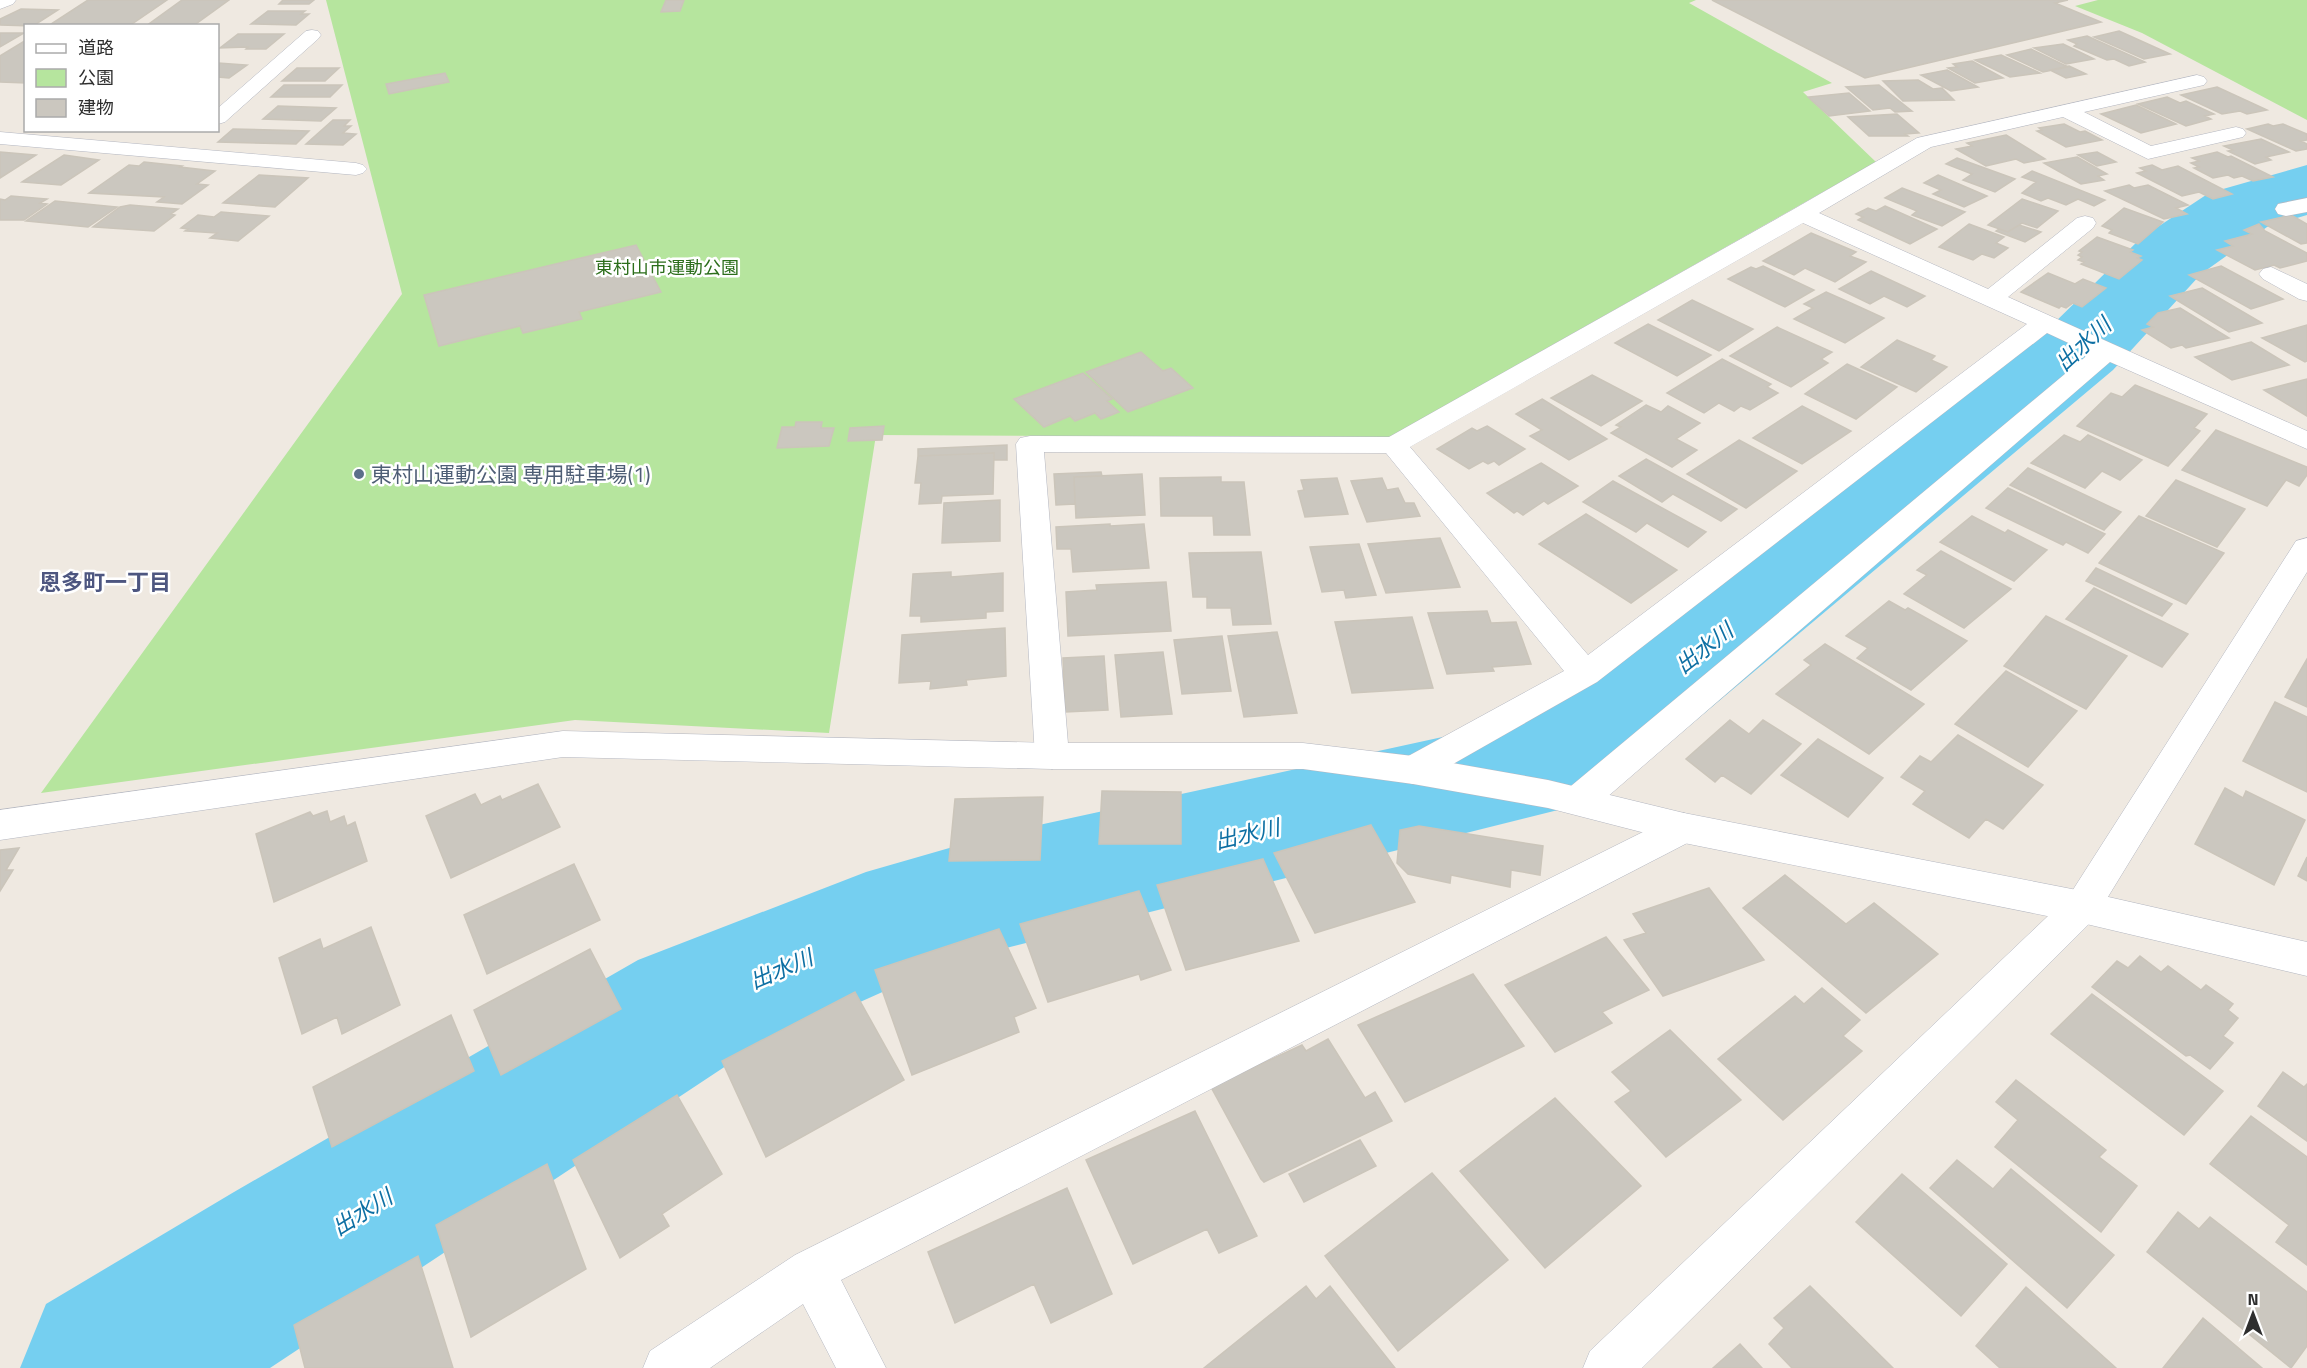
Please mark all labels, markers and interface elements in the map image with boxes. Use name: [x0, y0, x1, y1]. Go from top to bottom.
legend: [24, 24, 219, 132]
text: 道路: [78, 34, 114, 61]
text: 公園: [78, 64, 114, 91]
text: 建物: [78, 94, 114, 121]
park label: 東村山市運動公園: [595, 254, 739, 281]
water label: 出水川: [2047, 308, 2120, 379]
place label: 東村山運動公園 専用駐車場(1): [371, 458, 650, 490]
marker: 東村山運動公園 専用駐車場(1): [352, 467, 366, 481]
district label: 恩多町一丁目: [39, 565, 171, 599]
water label: 出水川: [1668, 613, 1742, 682]
water label: 出水川: [1211, 810, 1285, 858]
water label: 出水川: [744, 940, 820, 998]
water label: 出水川: [325, 1179, 401, 1244]
north arrow: [2223, 1284, 2283, 1344]
text: N: [2247, 1287, 2259, 1311]

